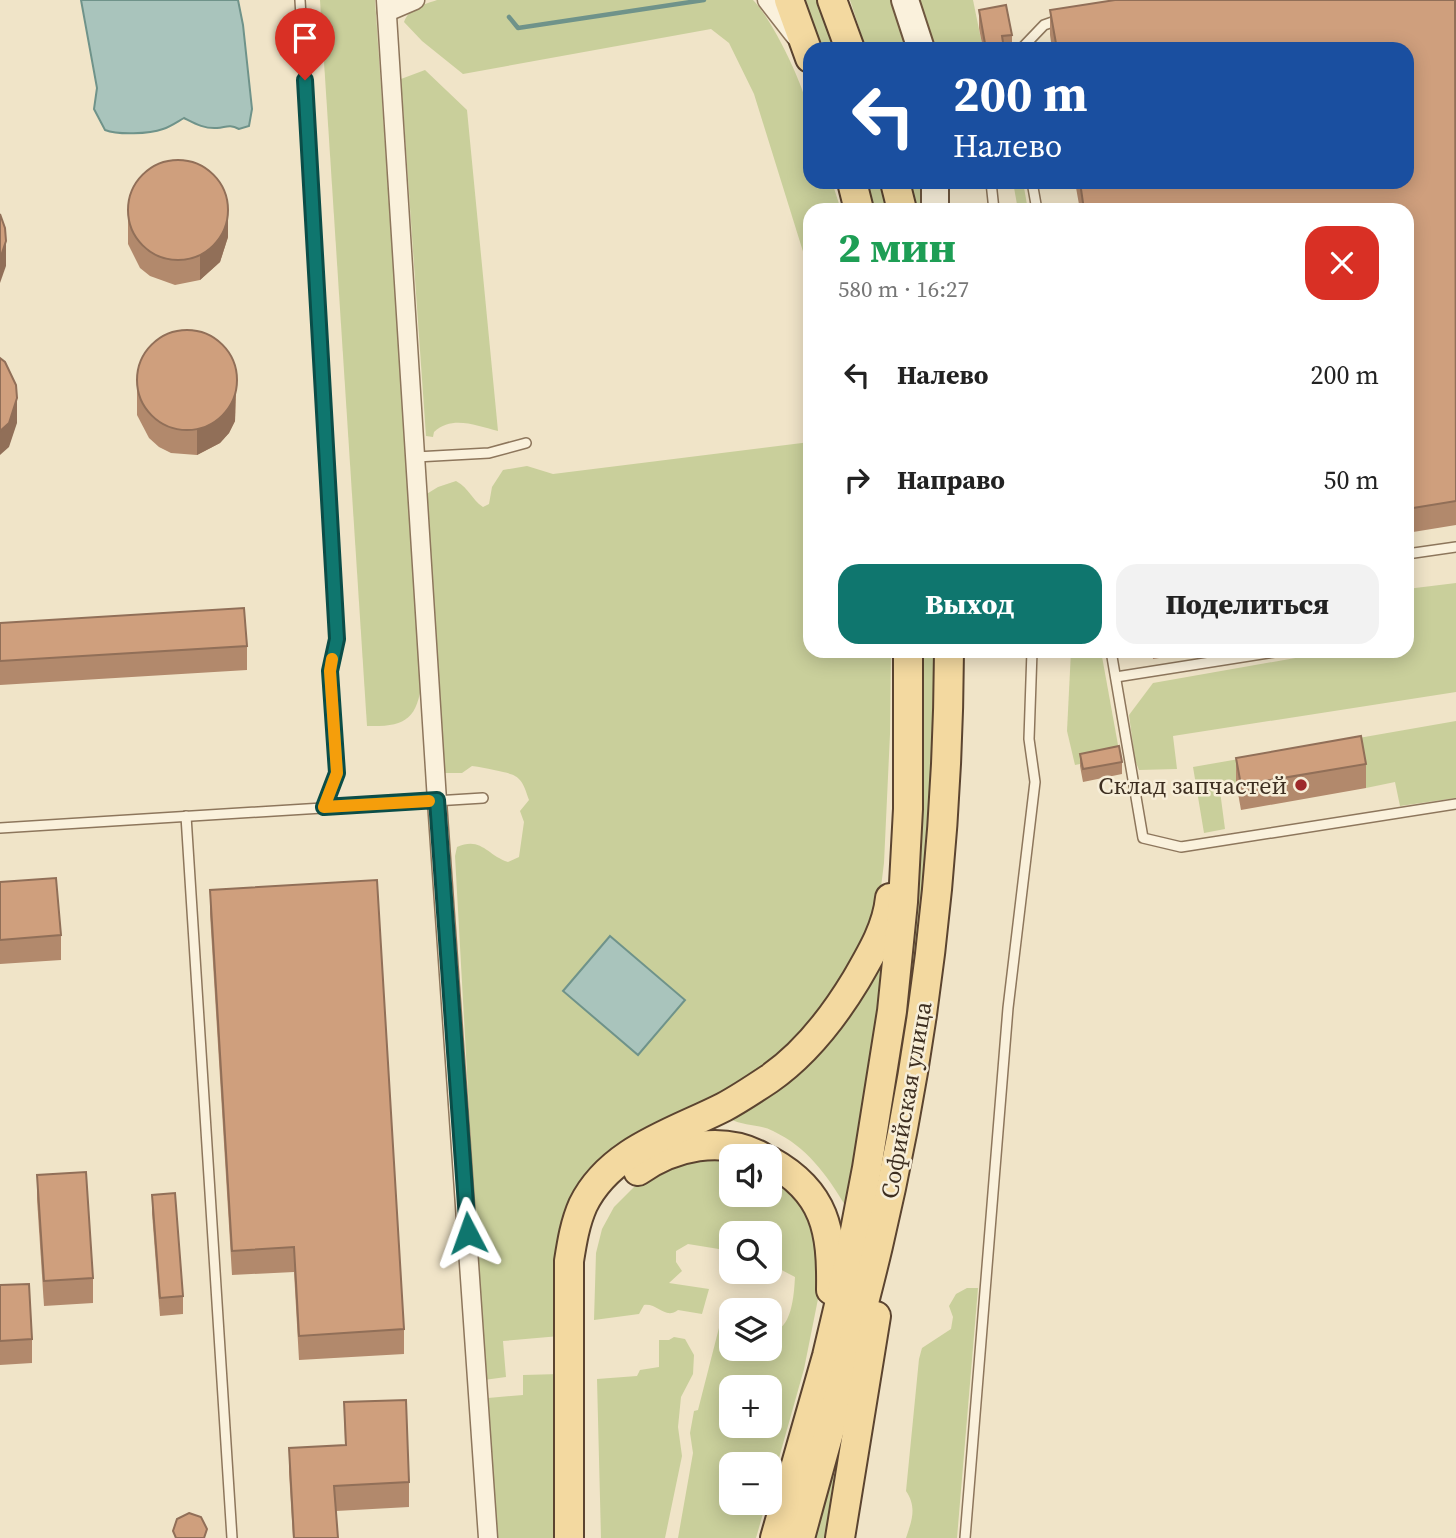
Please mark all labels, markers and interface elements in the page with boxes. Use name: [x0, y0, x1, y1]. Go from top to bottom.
pin: [275, 8, 335, 80]
icon: arrive: [286, 19, 324, 57]
text: 200 m: [953, 60, 1088, 127]
icon: left: [838, 70, 929, 161]
text: Налево: [953, 124, 1062, 168]
text: 2 мин: [838, 218, 956, 276]
button: close: [1305, 226, 1379, 300]
text: 580 m · 16:27: [838, 273, 969, 305]
icon: left: [838, 356, 876, 394]
text: Налево: [897, 357, 988, 393]
text: 200 m: [1311, 357, 1379, 393]
icon: right: [838, 461, 876, 499]
text: Направо: [897, 462, 1005, 498]
text: 50 m: [1324, 462, 1379, 498]
button: Выход: [838, 564, 1102, 644]
button: Поделиться: [1116, 564, 1379, 644]
place label: Склад запчастей: [1098, 769, 1287, 802]
marker: Склад запчастей: [1293, 777, 1309, 793]
street label: Софийская улица: [872, 998, 940, 1201]
map controls: [719, 1144, 782, 1515]
button: sound: [719, 1144, 782, 1207]
position arrow: [431, 1196, 505, 1270]
button: search: [719, 1221, 782, 1284]
button: layers: [719, 1298, 782, 1361]
button: +: [719, 1375, 782, 1438]
button: −: [719, 1452, 782, 1515]

